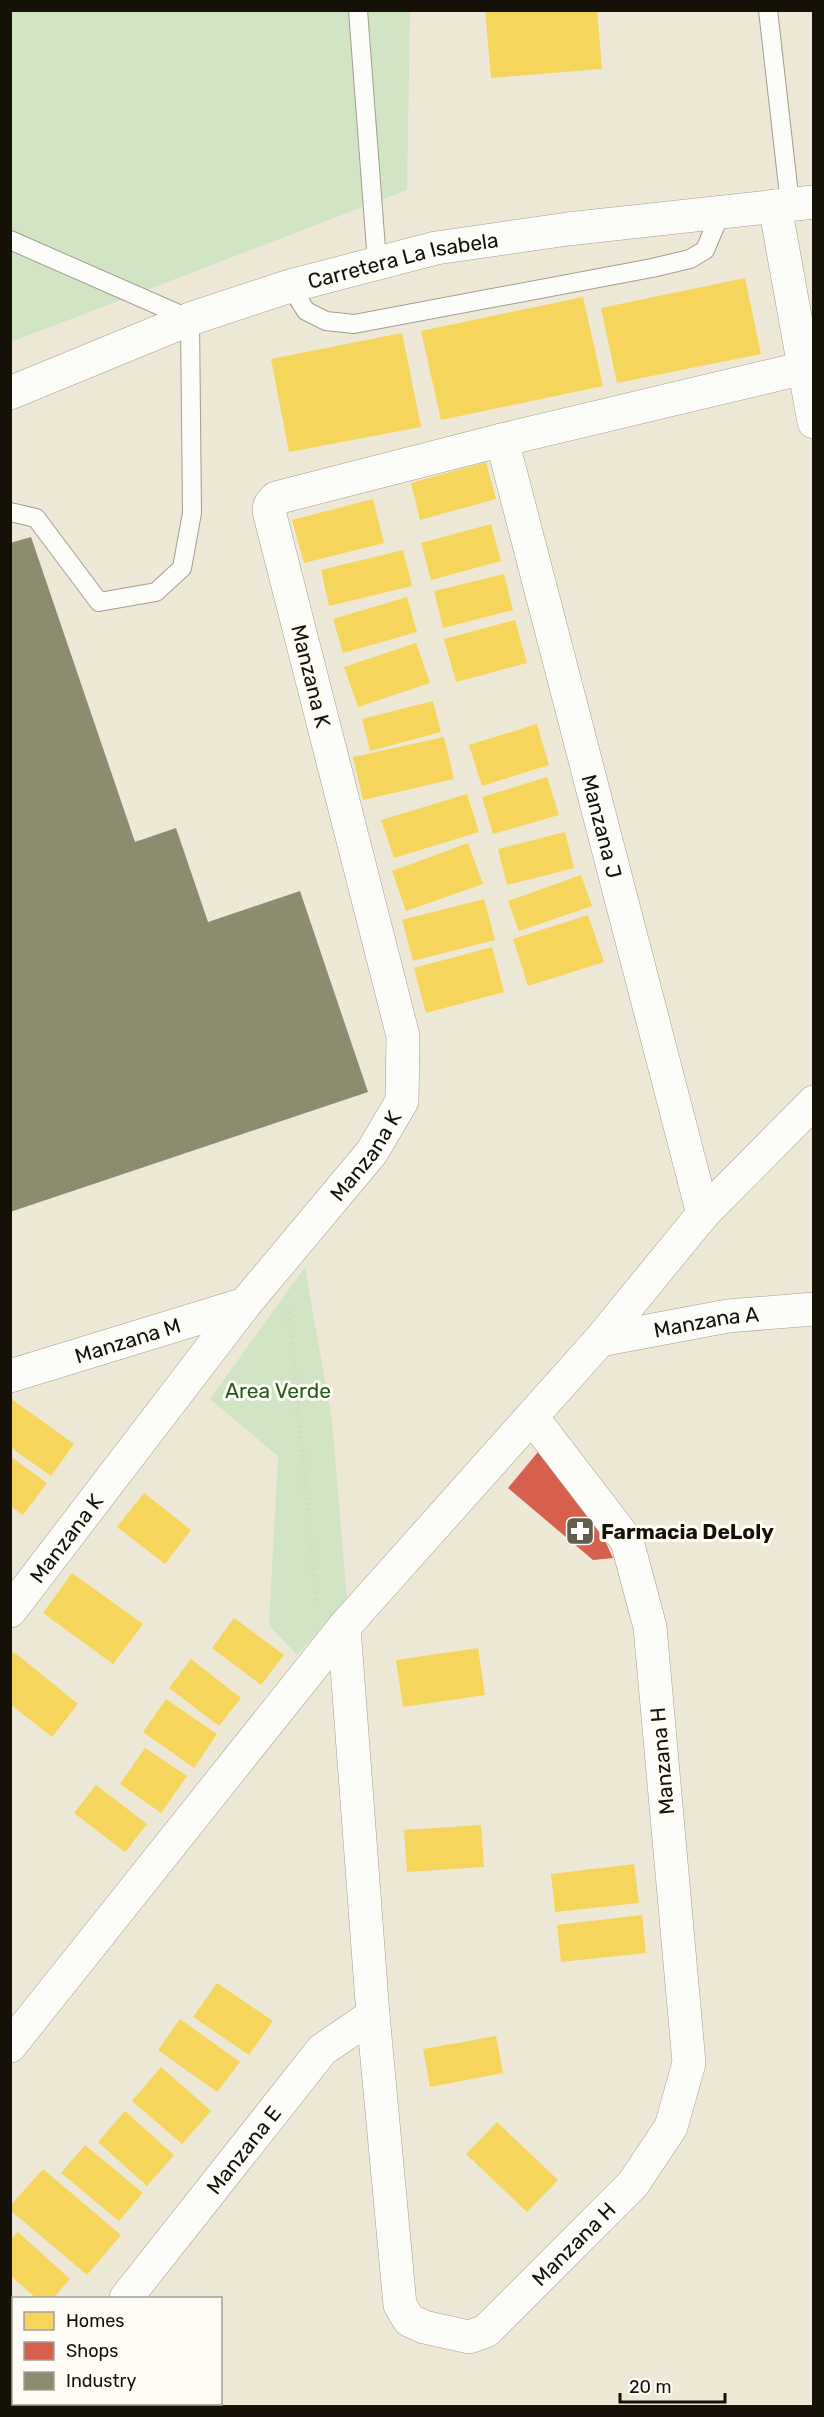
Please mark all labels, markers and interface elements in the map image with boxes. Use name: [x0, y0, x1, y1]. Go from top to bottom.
street label: Carretera La Isabela: [305, 227, 500, 293]
street label: Manzana K: [286, 622, 336, 731]
street label: Manzana J: [577, 772, 628, 881]
street label: Manzana K: [324, 1106, 406, 1206]
street label: Manzana A: [652, 1301, 760, 1342]
street label: Manzana M: [72, 1312, 184, 1368]
park label: Area Verde: [225, 1378, 331, 1403]
street label: Manzana K: [24, 1488, 108, 1587]
pharmacy icon: Farmacia DeLoly: [564, 1515, 596, 1547]
place label: Farmacia DeLoly: [601, 1519, 774, 1544]
street label: Manzana H: [645, 1706, 679, 1816]
street label: Manzana E: [201, 2101, 286, 2199]
street label: Manzana H: [526, 2197, 620, 2291]
legend: [12, 2297, 222, 2405]
text: Homes: [66, 2310, 124, 2332]
text: Shops: [66, 2340, 118, 2362]
scale bar: [620, 2366, 725, 2404]
text: Industry: [66, 2370, 136, 2392]
text: 20 m: [629, 2376, 671, 2398]

